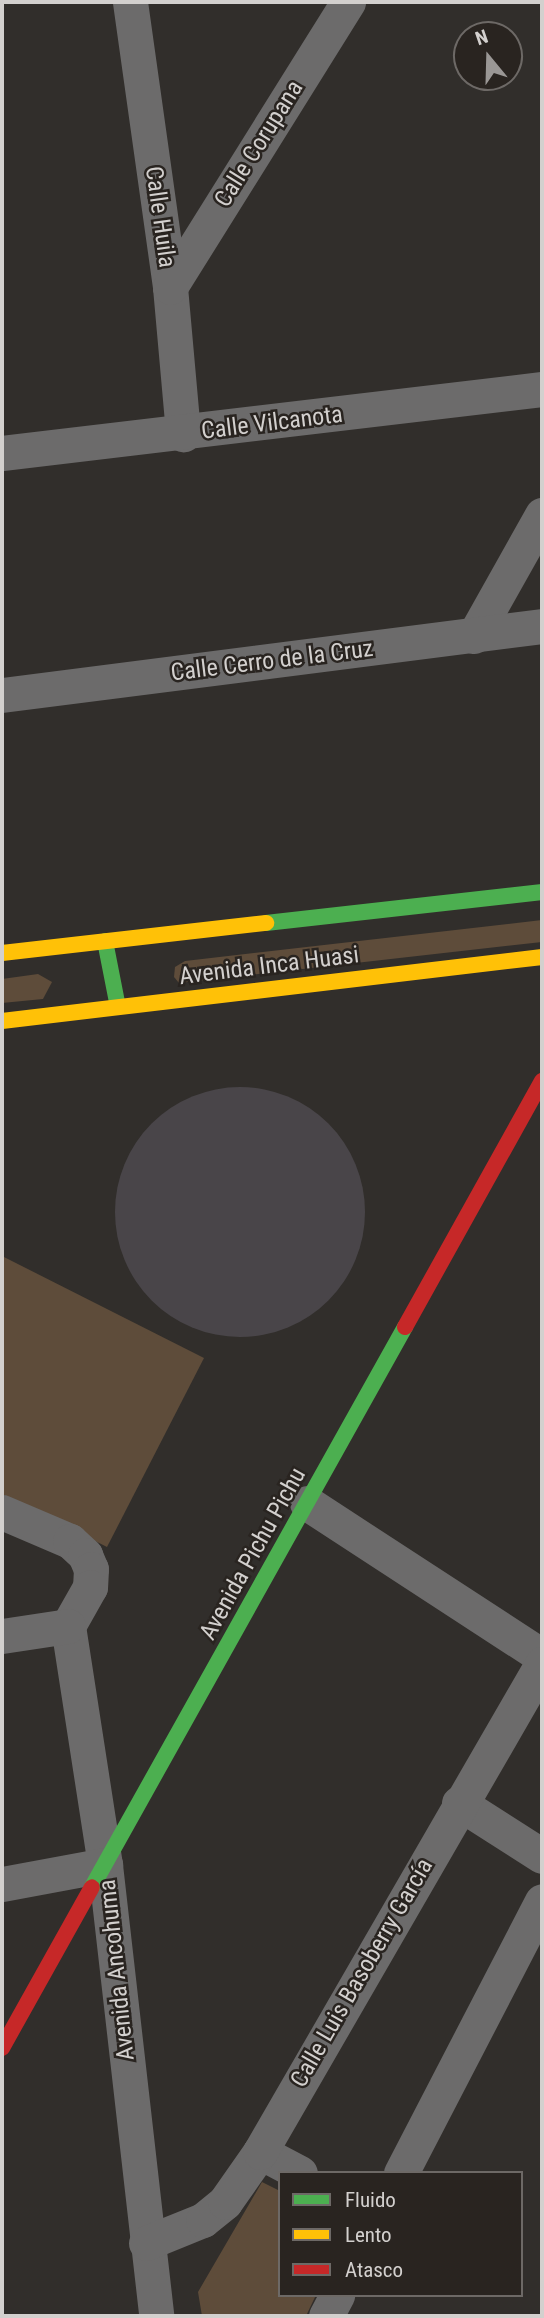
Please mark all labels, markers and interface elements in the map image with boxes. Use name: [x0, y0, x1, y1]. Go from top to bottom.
north arrow: [453, 21, 523, 91]
text: N: [472, 25, 491, 50]
street label: Calle Corupana: [209, 75, 309, 213]
street label: Calle Huila: [139, 165, 181, 269]
street label: Calle Vilcanota: [200, 400, 344, 446]
street label: Calle Cerro de la Cruz: [169, 634, 375, 688]
street label: Avenida Inca Huasi: [178, 941, 360, 991]
street label: Avenida Pichu Pichu: [194, 1463, 312, 1645]
street label: Calle Luis Basoberry García: [285, 1853, 439, 2093]
street label: Avenida Ancohuma: [93, 1878, 141, 2062]
legend: [278, 2171, 523, 2297]
text: Fluido: [345, 2188, 396, 2212]
text: Lento: [345, 2223, 392, 2247]
text: Atasco: [345, 2258, 403, 2282]

